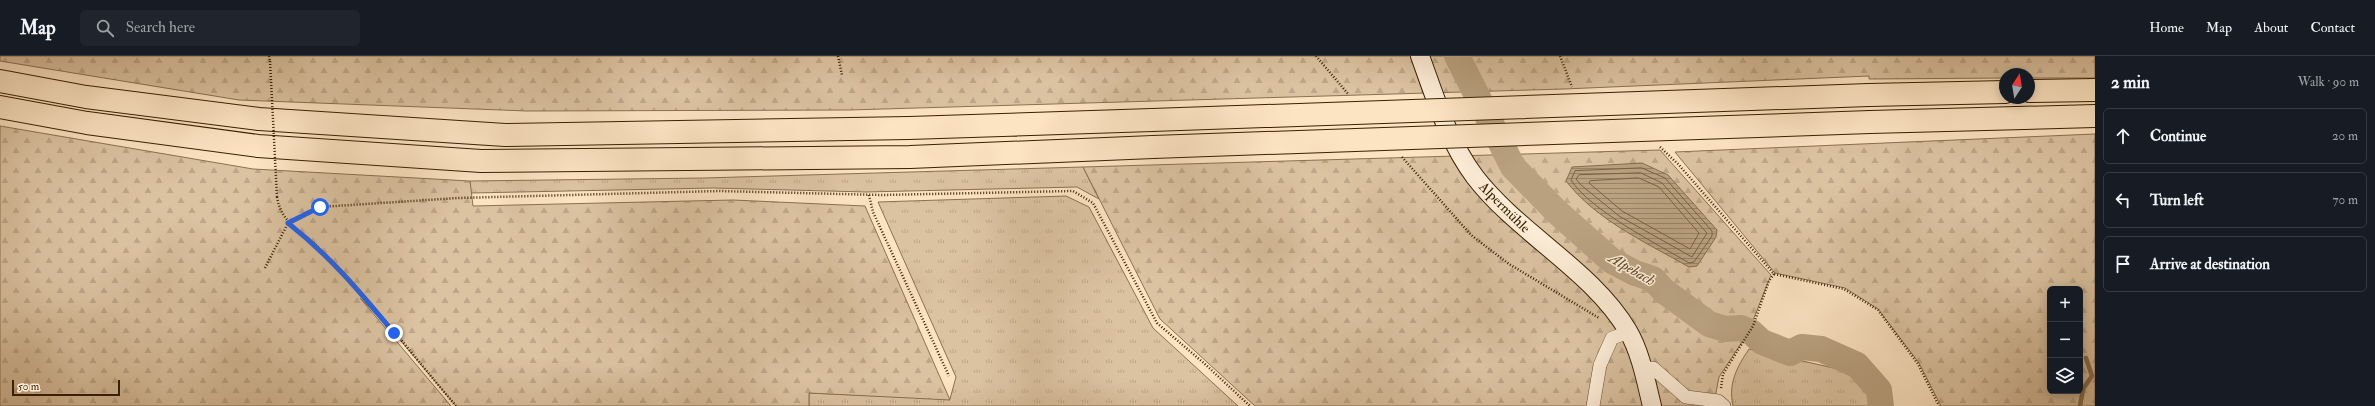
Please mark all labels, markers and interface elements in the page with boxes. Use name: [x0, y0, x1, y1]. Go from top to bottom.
search box: [80, 10, 360, 46]
text: Map: [20, 16, 56, 40]
icon: search: [94, 17, 116, 39]
text: Search here: [126, 18, 195, 37]
text: Home: [2149, 19, 2184, 36]
text: Map: [2206, 19, 2232, 36]
text: About: [2254, 19, 2288, 36]
text: Contact: [2310, 19, 2355, 36]
north arrow: [1999, 68, 2035, 104]
text: 2 min: [2111, 72, 2150, 93]
text: Walk · 90 m: [2298, 74, 2359, 90]
icon: ahead: [2112, 125, 2134, 147]
text: Continue: [2150, 127, 2206, 146]
text: 20 m: [2332, 128, 2358, 144]
street label: Alpermühle: [1474, 178, 1534, 237]
icon: left: [2112, 189, 2134, 211]
text: Turn left: [2150, 191, 2204, 210]
text: 70 m: [2333, 192, 2358, 208]
route start: [311, 198, 329, 216]
water label: Alpebach: [1603, 247, 1659, 291]
icon: arrive: [2112, 253, 2134, 275]
text: Arrive at destination: [2150, 255, 2270, 274]
map controls: [2047, 286, 2083, 394]
button: +: [2047, 286, 2083, 322]
button: −: [2047, 322, 2083, 358]
route end: [385, 324, 403, 342]
button: layers: [2047, 358, 2083, 394]
scale bar: [12, 378, 120, 397]
text: 50 m: [18, 380, 39, 393]

